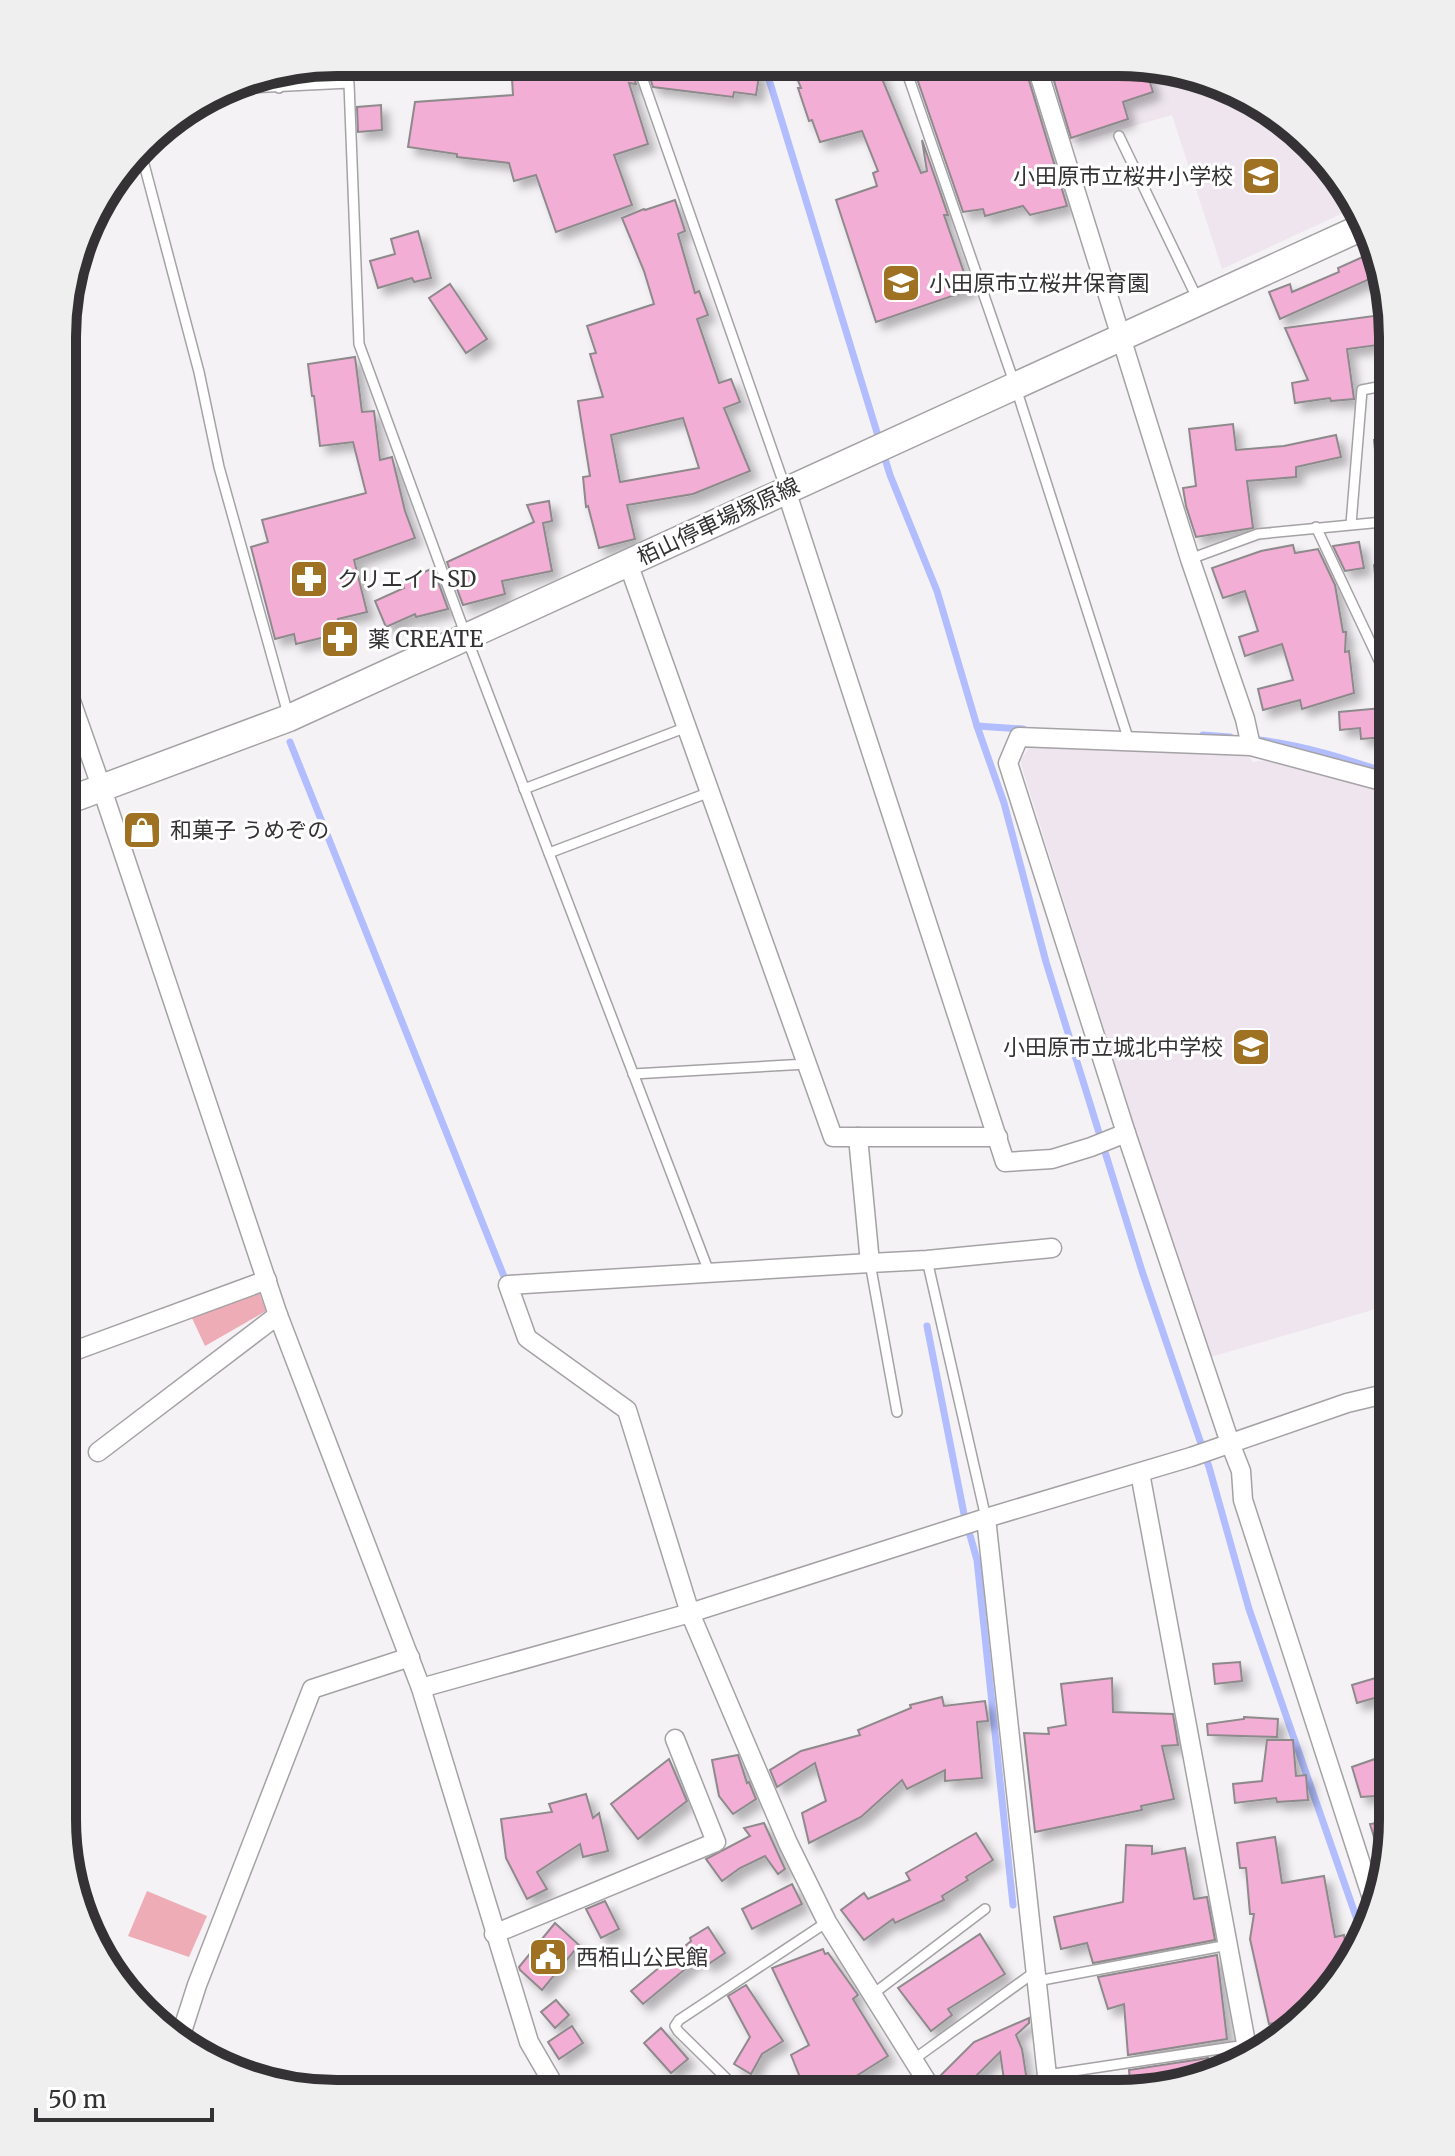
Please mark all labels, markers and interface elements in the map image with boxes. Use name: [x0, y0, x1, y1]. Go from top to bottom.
school or university icon: 小田原市立桜井小学校: [1240, 155, 1282, 197]
place label: 小田原市立桜井小学校: [1013, 162, 1233, 190]
school or university icon: 小田原市立桜井保育園: [880, 262, 922, 304]
place label: 小田原市立桜井保育園: [929, 269, 1149, 297]
street label: 栢山停車場塚原線: [632, 471, 804, 571]
pharmacy icon: クリエイトSD: [288, 558, 330, 600]
place label: クリエイトSD: [337, 565, 476, 593]
pharmacy icon: 薬 CREATE: [319, 618, 361, 660]
place label: 薬 CREATE: [368, 625, 483, 653]
shop icon: 和菓子 うめぞの: [121, 809, 163, 851]
place label: 和菓子 うめぞの: [170, 816, 329, 844]
school or university icon: 小田原市立城北中学校: [1230, 1026, 1272, 1068]
place label: 小田原市立城北中学校: [1003, 1033, 1223, 1061]
public building icon: 西栢山公民館: [527, 1936, 569, 1978]
place label: 西栢山公民館: [576, 1943, 708, 1971]
scale bar: [36, 2072, 212, 2122]
text: 50 m: [48, 2084, 107, 2115]

